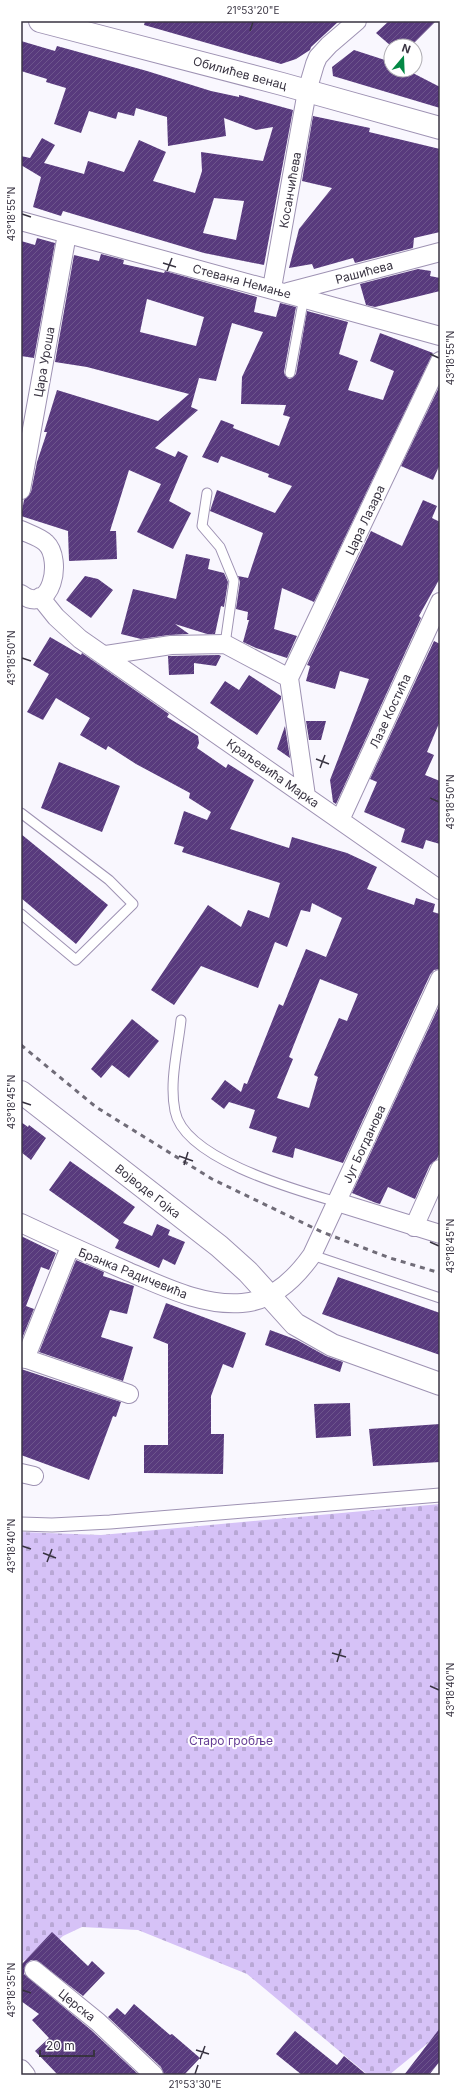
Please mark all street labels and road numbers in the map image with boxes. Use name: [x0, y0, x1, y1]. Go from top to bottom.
street label: Обилићев венац: [191, 53, 289, 93]
street label: Косанчићева: [276, 151, 304, 229]
street label: Рашићева: [334, 257, 394, 287]
street label: Стевана Немање: [191, 261, 293, 301]
street label: Цара Уроша: [30, 326, 58, 398]
street label: Цара Лазара: [342, 483, 388, 557]
street label: Лазе Костића: [366, 671, 414, 751]
street label: Краљевића Марка: [224, 735, 322, 811]
street label: Југ Богданова: [339, 1103, 389, 1185]
street label: Војводе Гојка: [112, 1161, 184, 1221]
street label: Бранка Радичевића: [76, 1244, 190, 1302]
street label: Церска: [56, 1986, 98, 2024]

